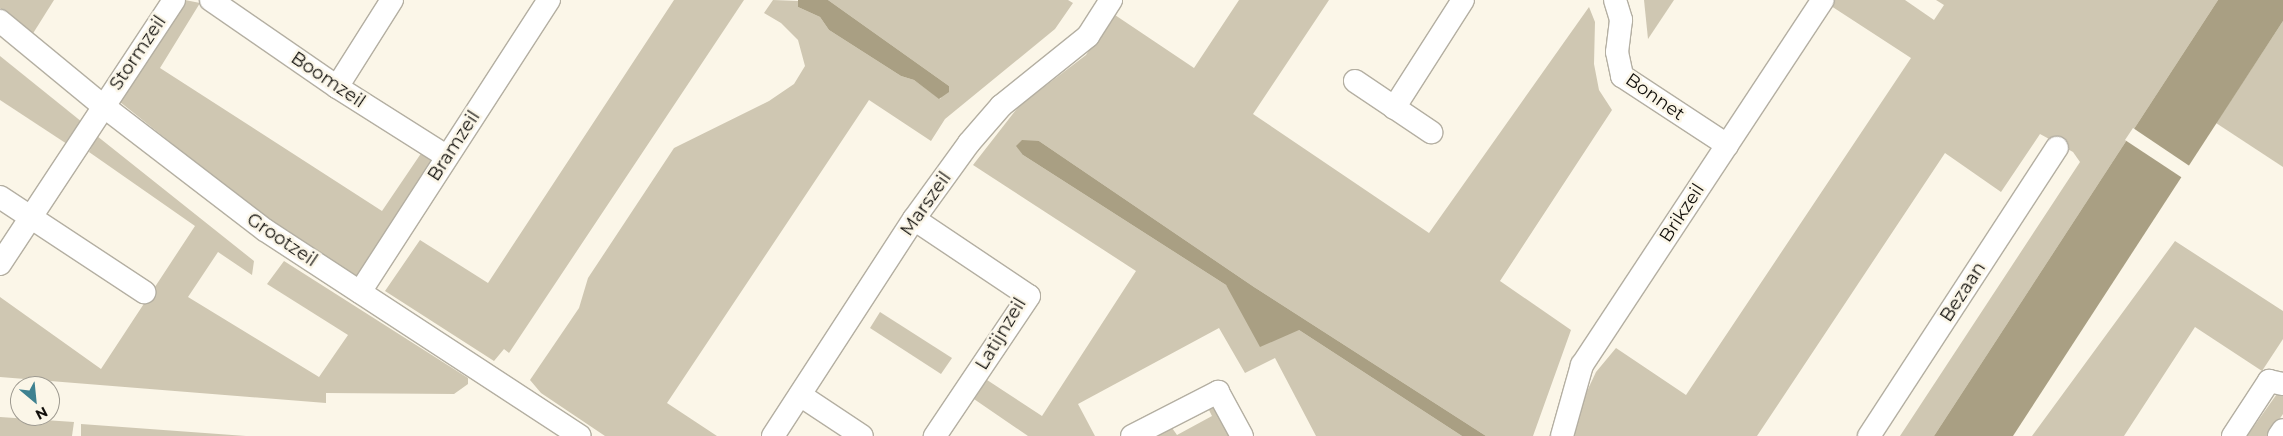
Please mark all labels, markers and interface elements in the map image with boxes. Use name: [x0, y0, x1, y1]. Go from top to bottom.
street label: Stormzeil: [105, 12, 171, 94]
street label: Boomzeil: [287, 47, 369, 113]
street label: Bonnet: [1621, 69, 1689, 125]
street label: Bramzeil: [423, 107, 485, 185]
street label: Marszeil: [896, 168, 956, 240]
street label: Brikzeil: [1655, 180, 1709, 246]
street label: Grootzeil: [243, 209, 321, 271]
street label: Bezaan: [1936, 258, 1990, 326]
street label: Latijnzeil: [971, 294, 1031, 374]
north arrow: [10, 376, 60, 426]
text: N: [32, 403, 51, 424]

